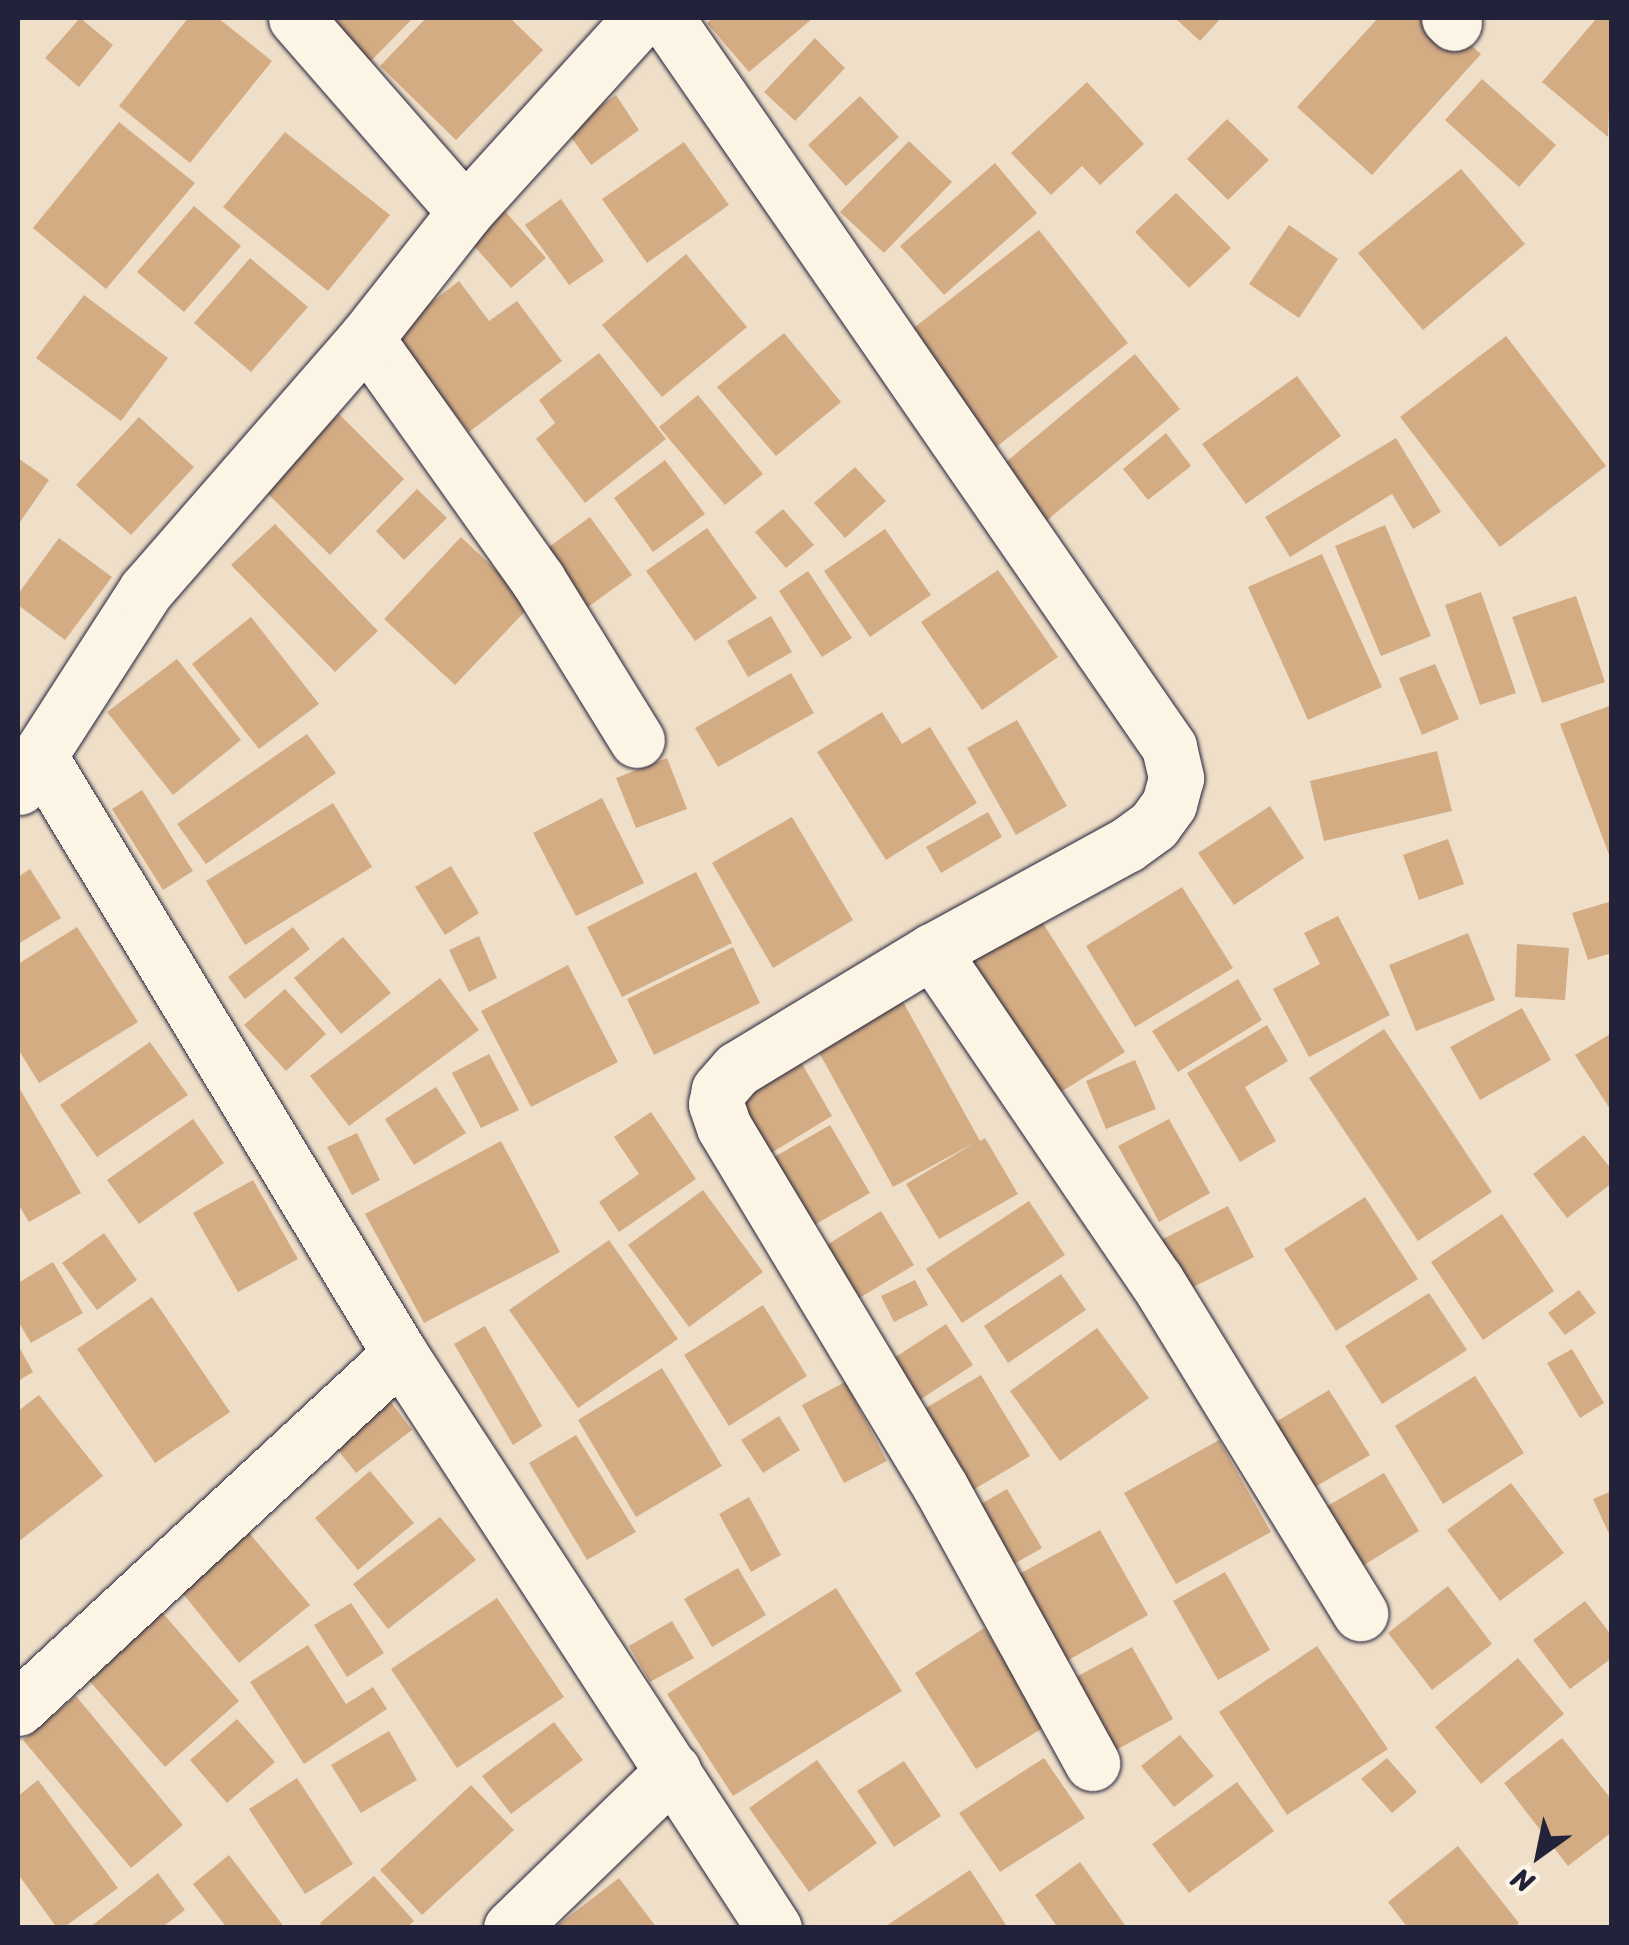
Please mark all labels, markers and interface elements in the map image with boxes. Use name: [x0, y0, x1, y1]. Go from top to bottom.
north arrow: [1489, 1805, 1589, 1905]
text: N: [1501, 1855, 1544, 1906]

